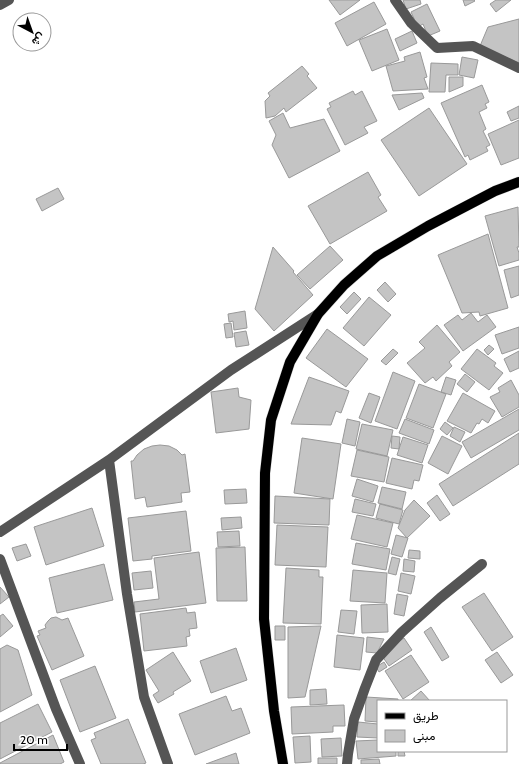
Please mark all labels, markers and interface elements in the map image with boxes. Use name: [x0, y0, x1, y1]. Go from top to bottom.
north arrow: [12, 12, 52, 52]
text: ش: [29, 30, 48, 49]
legend: [377, 700, 507, 752]
text: طريق: [413, 708, 439, 724]
scale bar: [14, 726, 67, 752]
text: مبنى: [413, 728, 435, 744]
text: 20 m: [20, 732, 48, 747]

